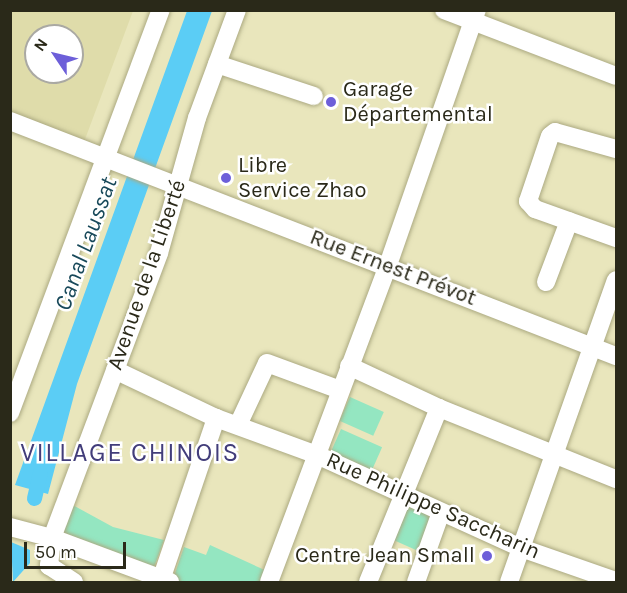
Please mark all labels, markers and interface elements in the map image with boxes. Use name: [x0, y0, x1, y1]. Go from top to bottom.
north arrow: [24, 24, 84, 84]
text: N: [29, 34, 52, 55]
place label: Garage Départemental: [343, 76, 493, 128]
marker: Garage Départemental: [324, 95, 338, 109]
place label: Libre Service Zhao: [238, 152, 366, 204]
marker: Libre Service Zhao: [219, 171, 233, 185]
water label: Canal Laussat: [49, 173, 123, 315]
street label: Avenue de la Liberté: [102, 176, 192, 374]
street label: Rue Ernest Prévot: [306, 224, 480, 312]
district label: VILLAGE CHINOIS: [20, 437, 240, 469]
street label: Rue Philippe Saccharin: [322, 447, 544, 565]
scale bar: [27, 530, 129, 568]
text: 50 m: [35, 541, 77, 563]
place label: Centre Jean Small: [295, 543, 475, 569]
marker: Centre Jean Small: [480, 549, 494, 563]

